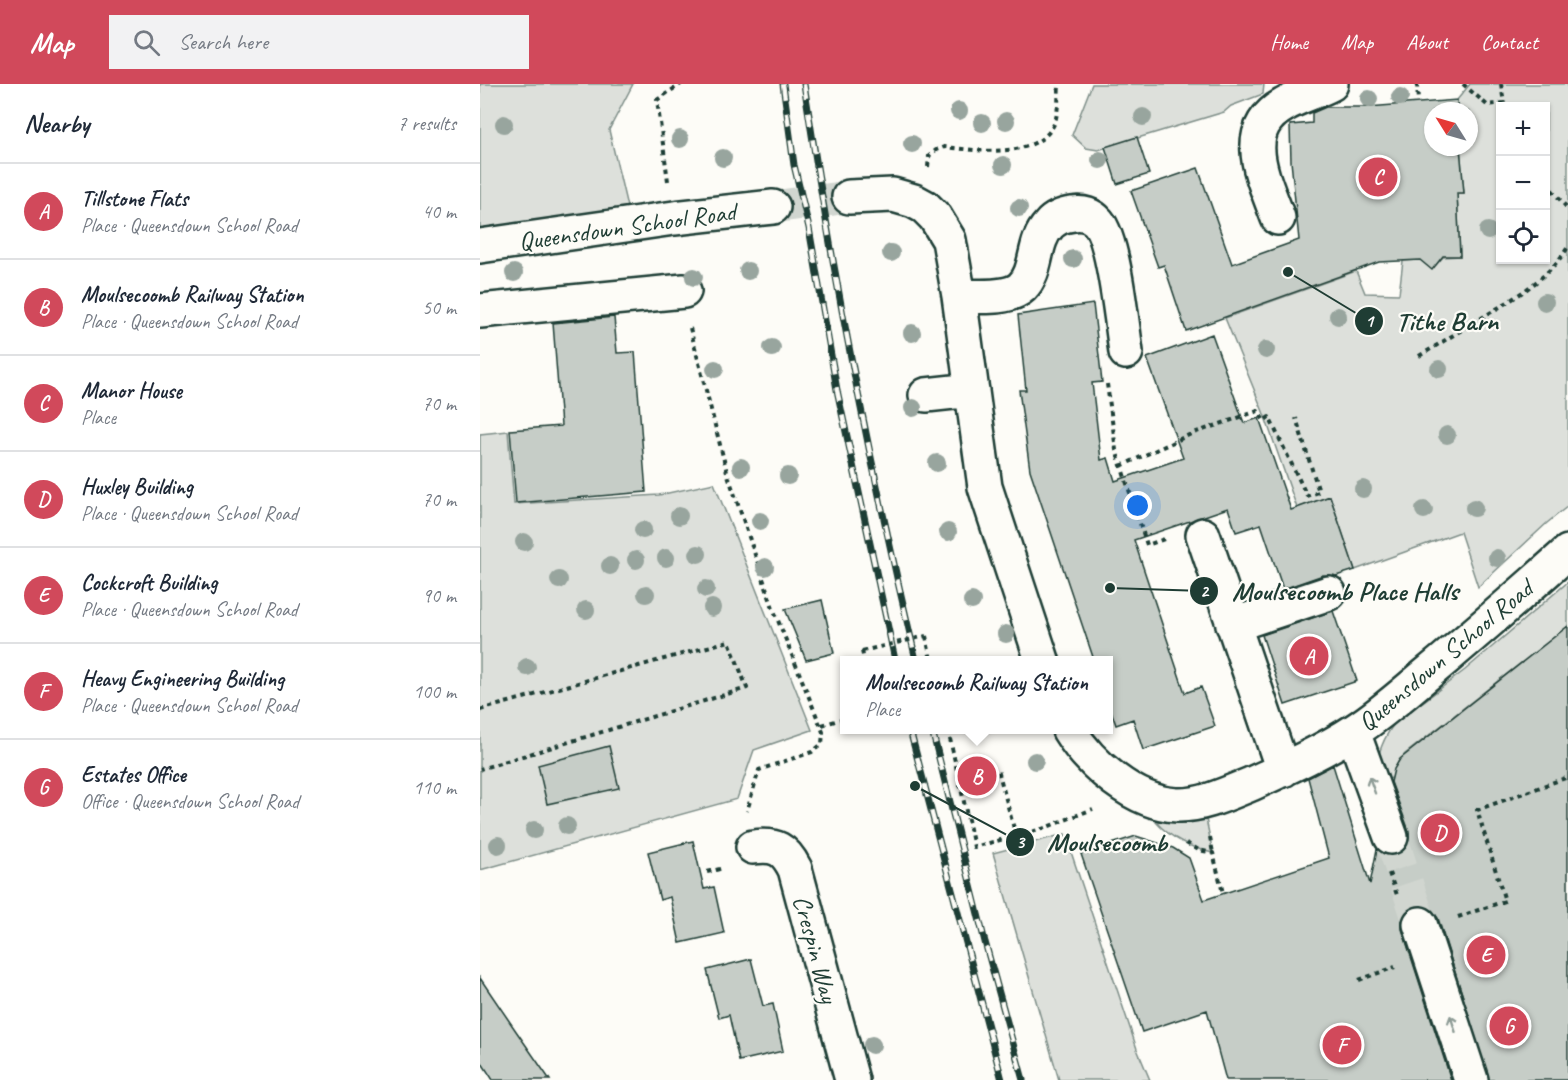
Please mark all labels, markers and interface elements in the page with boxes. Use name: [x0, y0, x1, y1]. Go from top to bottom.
search box: [109, 15, 529, 69]
text: Map: [30, 25, 73, 60]
icon: search: [130, 26, 163, 59]
text: Search here: [178, 28, 268, 56]
text: Home: [1270, 29, 1308, 55]
text: Map: [1341, 29, 1373, 55]
text: About: [1406, 29, 1448, 55]
text: Contact: [1481, 29, 1538, 55]
north arrow: [1424, 102, 1478, 156]
map controls: [1496, 102, 1550, 264]
button: +: [1496, 102, 1550, 156]
text: Nearby: [24, 107, 89, 140]
text: 7 results: [397, 111, 456, 136]
pin: C: [1358, 154, 1398, 200]
button: −: [1496, 156, 1550, 210]
text: Tillstone Flats: [81, 185, 188, 213]
street label: Queensdown School Road: [517, 194, 741, 258]
text: A: [38, 199, 49, 224]
text: 40 m: [422, 199, 456, 224]
button: locate: [1496, 210, 1550, 264]
text: Place · Queensdown School Road: [81, 213, 298, 238]
text: Moulsecoomb Railway Station: [81, 281, 304, 309]
text: B: [38, 295, 49, 320]
text: 50 m: [422, 295, 456, 320]
callout: Tithe Barn: [1354, 298, 1511, 343]
text: Tithe Barn: [1396, 304, 1500, 338]
text: Place · Queensdown School Road: [81, 309, 298, 334]
text: 1: [1365, 310, 1375, 332]
text: Manor House: [81, 377, 182, 405]
text: C: [39, 391, 48, 416]
text: 70 m: [422, 391, 456, 416]
text: Place: [81, 405, 116, 430]
text: Huxley Building: [81, 473, 193, 501]
text: D: [38, 487, 49, 512]
text: 70 m: [422, 487, 456, 512]
your location: [1123, 491, 1152, 520]
text: Place · Queensdown School Road: [81, 501, 298, 526]
callout: Moulsecoomb Place Halls: [1189, 568, 1471, 613]
text: Cockcroft Building: [81, 569, 217, 597]
street label: Queensdown School Road: [1351, 570, 1543, 738]
text: Moulsecoomb Place Halls: [1232, 574, 1461, 608]
text: 2: [1200, 580, 1210, 602]
text: E: [38, 583, 49, 608]
text: 90 m: [422, 583, 456, 608]
text: Place · Queensdown School Road: [81, 597, 298, 622]
pin: A: [1290, 634, 1328, 678]
popup: [840, 656, 1113, 734]
text: Heavy Engineering Building: [81, 665, 284, 693]
text: Moulsecoomb Railway Station: [865, 669, 1088, 697]
text: F: [39, 679, 48, 704]
text: 100 m: [413, 679, 456, 704]
text: Place · Queensdown School Road: [81, 693, 298, 718]
text: Place: [865, 697, 900, 722]
pin: B: [958, 754, 996, 798]
text: Estates Office: [81, 761, 186, 789]
text: G: [39, 775, 48, 800]
text: 110 m: [413, 775, 456, 800]
one-way arrow: [1365, 776, 1376, 794]
text: Office · Queensdown School Road: [81, 789, 299, 814]
pin: D: [1420, 810, 1460, 855]
callout: Moulsecoomb: [1005, 819, 1179, 864]
text: Moulsecoomb: [1047, 825, 1169, 859]
text: 3: [1016, 831, 1026, 853]
street label: Crespin Way: [785, 892, 846, 1009]
pin: E: [1466, 932, 1506, 978]
pin: G: [1490, 1004, 1528, 1048]
one-way arrow: [1447, 1015, 1458, 1034]
pin: F: [1322, 1022, 1362, 1068]

